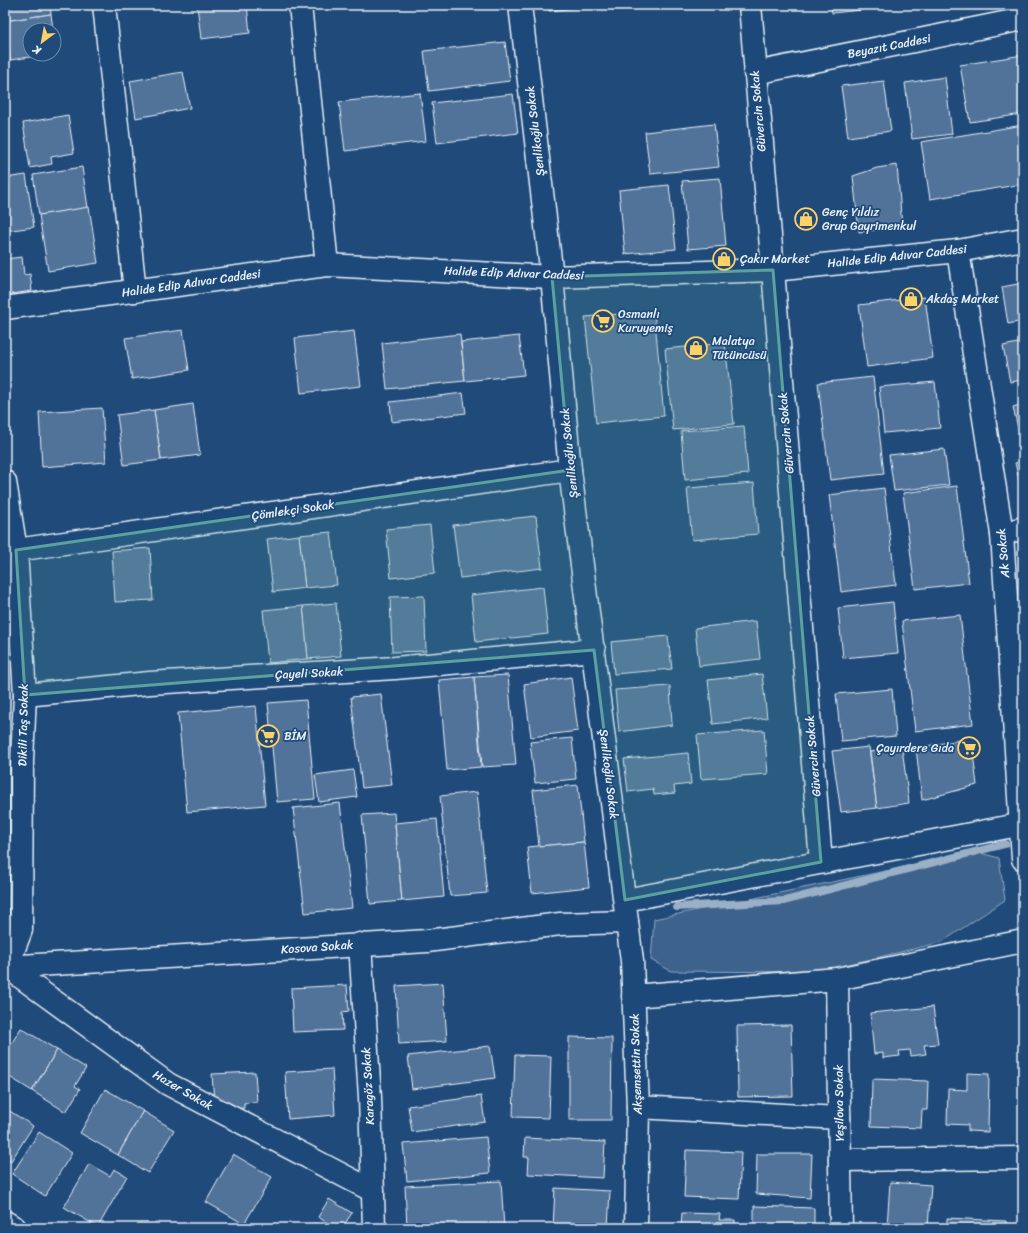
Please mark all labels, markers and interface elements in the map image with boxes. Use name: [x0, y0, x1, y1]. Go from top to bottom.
north arrow: [22, 22, 62, 62]
street label: Beyazıt Caddesi: [845, 27, 933, 65]
text: K: [28, 40, 46, 60]
street label: Güvercin Sokak: [743, 69, 773, 153]
street label: Şenlikoğlu Sokak: [519, 85, 551, 177]
place label: Genç Yıldız Grup Gayrimenkul: [822, 201, 917, 237]
shop icon: Genç Yıldız Grup Gayrimenkul: [793, 206, 819, 232]
street label: Halide Edip Adıvar Caddesi: [826, 238, 968, 274]
shop icon: Çakır Market: [711, 246, 737, 272]
place label: Çakır Market: [740, 248, 810, 270]
street label: Halide Edip Adıvar Caddesi: [444, 260, 585, 286]
street label: Halide Edip Adıvar Caddesi: [120, 262, 263, 304]
shop icon: Akdaş Market: [898, 286, 924, 312]
place label: Akdaş Market: [925, 288, 999, 310]
place label: Osmanlı Kuruyemiş: [618, 303, 674, 339]
supermarket icon: Osmanlı Kuruyemiş: [590, 308, 616, 334]
place label: Malatya Tütüncüsü: [712, 330, 767, 366]
shop icon: Malatya Tütüncüsü: [683, 335, 709, 361]
street label: Güvercin Sokak: [771, 391, 801, 475]
street label: Şenlikoğlu Sokak: [553, 407, 585, 499]
street label: Çömlekçi Sokak: [250, 493, 336, 527]
street label: Ak Sokak: [990, 527, 1016, 580]
street label: Çayeli Sokak: [274, 660, 344, 686]
street label: Dikili Taş Sokak: [11, 683, 35, 767]
street label: Güvercin Sokak: [798, 714, 828, 798]
supermarket icon: BİM: [255, 723, 281, 749]
place label: BİM: [284, 725, 307, 747]
street label: Şenlikoğlu Sokak: [593, 728, 625, 820]
supermarket icon: Çayırdere Gıda: [956, 735, 982, 761]
place label: Çayırdere Gıda: [876, 737, 954, 759]
street label: Kosova Sokak: [280, 933, 354, 960]
street label: Akşemsettin Sokak: [623, 1013, 649, 1116]
street label: Karagöz Sokak: [355, 1046, 381, 1125]
street label: Hazer Sokak: [149, 1064, 218, 1117]
street label: Yeşilova Sokak: [827, 1064, 851, 1142]

